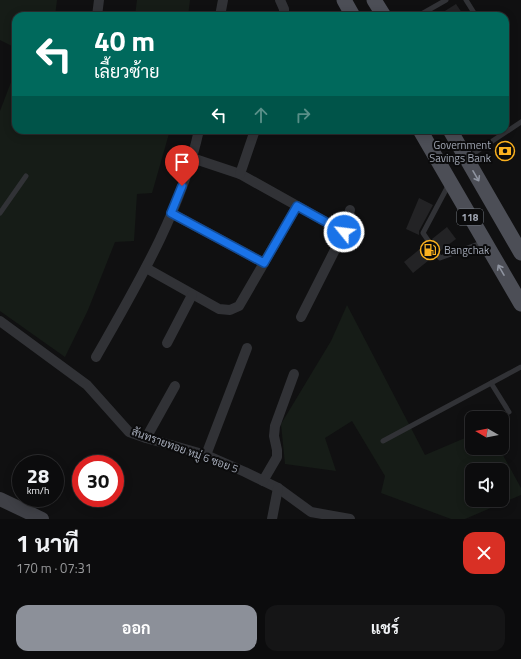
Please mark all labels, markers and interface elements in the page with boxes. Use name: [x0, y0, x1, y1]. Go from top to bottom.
text: 40 m: [94, 19, 155, 62]
icon: left: [28, 28, 80, 80]
text: เลี้ยวซ้าย: [94, 58, 160, 85]
icon: left: [208, 104, 230, 126]
icon: ahead: [250, 104, 272, 126]
icon: right: [292, 104, 314, 126]
place label: Government Savings Bank: [429, 137, 492, 166]
bank icon: Government Savings Bank: [494, 140, 516, 162]
pin: [165, 145, 199, 186]
icon: arrive: [171, 151, 193, 173]
one-way arrow: [473, 170, 481, 182]
road number: 118: [457, 209, 483, 225]
position arrow: [323, 211, 365, 253]
fuel station icon: Bangchak: [419, 239, 441, 261]
place label: Bangchak: [444, 242, 490, 258]
one-way arrow: [497, 264, 505, 276]
north arrow: [465, 411, 509, 455]
map controls: [465, 411, 509, 507]
street label: สันทรายทอย หมู่ 6 ซอย 5: [129, 423, 241, 477]
speed limit sign: 30: [72, 455, 124, 507]
text: 28: [27, 460, 49, 491]
button: sound: [465, 463, 509, 507]
text: km/h: [27, 483, 49, 498]
text: 1 นาที: [16, 525, 79, 561]
button: close: [463, 532, 505, 574]
text: 170 m · 07:31: [16, 558, 92, 578]
button: ออก: [16, 605, 257, 651]
button: แชร์: [265, 605, 505, 651]

